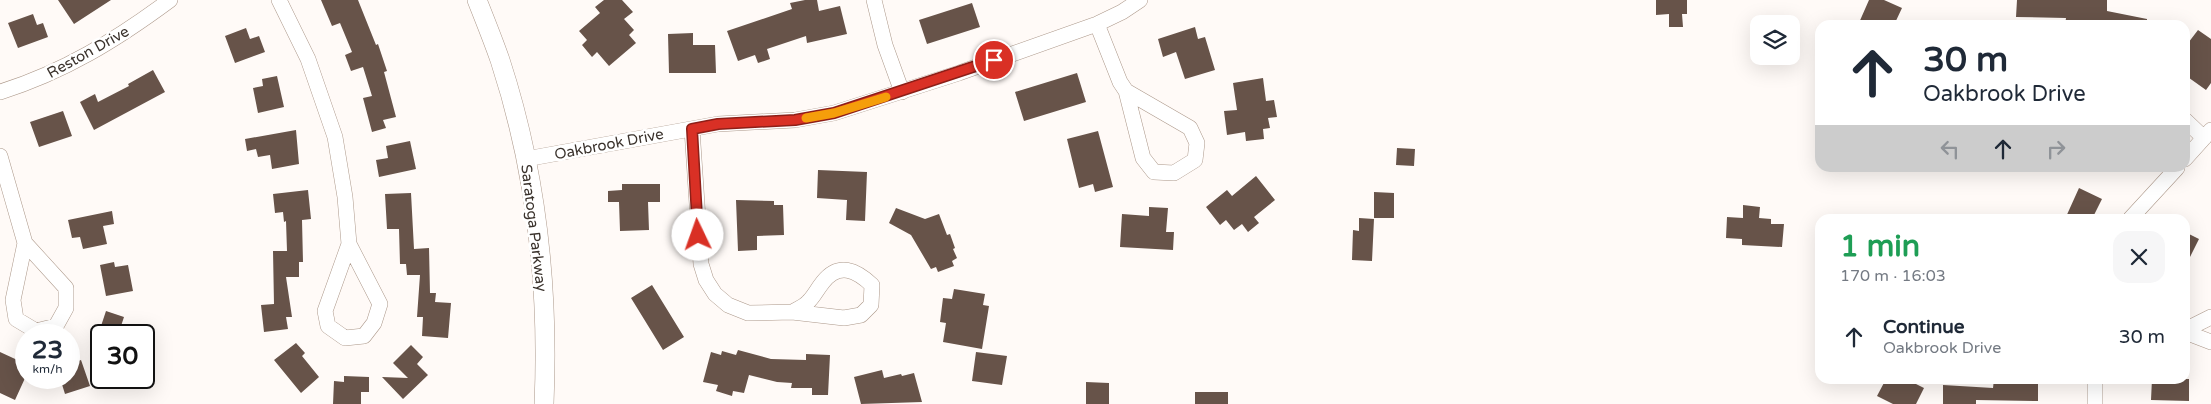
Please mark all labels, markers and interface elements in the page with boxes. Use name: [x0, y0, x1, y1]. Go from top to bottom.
map controls: [1750, 15, 1800, 65]
button: layers: [1750, 15, 1800, 65]
street label: Reston Drive: [44, 22, 132, 82]
pin: [973, 39, 1015, 81]
text: 30 m: [1923, 39, 2008, 81]
icon: ahead: [1840, 40, 1905, 105]
icon: arrive: [980, 46, 1008, 74]
text: Oakbrook Drive: [1923, 81, 2086, 107]
street label: Oakbrook Drive: [553, 125, 665, 163]
icon: left: [1936, 135, 1964, 163]
icon: ahead: [1989, 135, 2017, 163]
icon: right: [2042, 135, 2070, 163]
street label: Saratoga Parkway: [517, 163, 551, 293]
position arrow: [671, 208, 723, 260]
text: 1 min: [1840, 228, 1920, 265]
button: close: [2113, 231, 2165, 283]
text: 170 m · 16:03: [1840, 266, 1946, 286]
text: Continue: [1883, 316, 1965, 338]
icon: ahead: [1840, 323, 1868, 351]
speed limit sign: 30: [90, 324, 155, 389]
text: 30 m: [2119, 326, 2165, 348]
text: 23: [32, 335, 63, 365]
text: Oakbrook Drive: [1883, 338, 2001, 358]
text: km/h: [32, 362, 63, 376]

